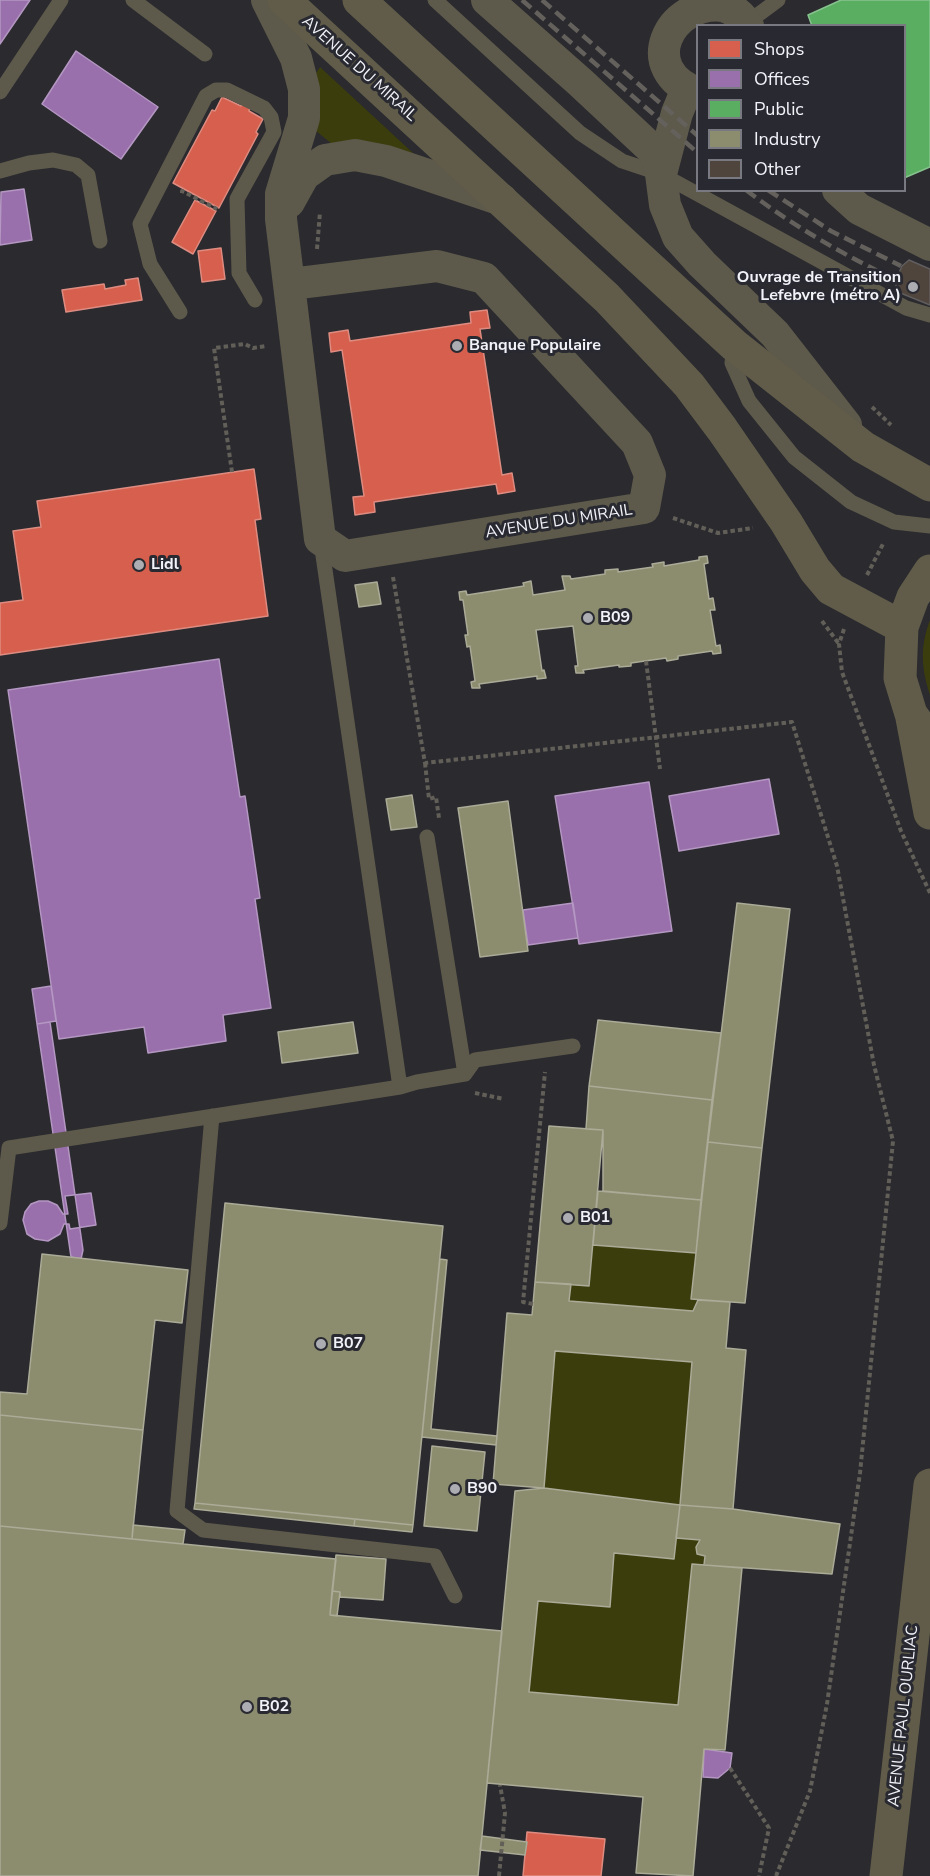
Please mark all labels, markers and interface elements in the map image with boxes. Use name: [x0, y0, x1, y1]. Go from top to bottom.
street label: AVENUE DU MIRAIL: [297, 12, 421, 126]
legend: [696, 24, 906, 192]
text: Shops: [754, 37, 804, 61]
text: Offices: [754, 67, 810, 91]
text: Public: [754, 97, 804, 121]
text: Industry: [754, 127, 821, 151]
text: Other: [754, 157, 800, 181]
place label: Ouvrage de Transition Lefebvre (métro A): [737, 268, 901, 306]
marker: Ouvrage de Transition Lefebvre (métro A): [906, 280, 920, 294]
place label: Banque Populaire: [469, 336, 601, 356]
marker: Banque Populaire: [450, 339, 464, 353]
street label: AVENUE DU MIRAIL: [484, 501, 634, 543]
place label: Lidl: [151, 555, 179, 575]
marker: Lidl: [132, 558, 146, 572]
place label: B09: [600, 608, 630, 628]
marker: B09: [581, 611, 595, 625]
place label: B01: [580, 1208, 610, 1228]
marker: B01: [561, 1211, 575, 1225]
place label: B07: [333, 1334, 363, 1354]
marker: B07: [314, 1337, 328, 1351]
place label: B90: [467, 1479, 497, 1499]
marker: B90: [448, 1482, 462, 1496]
street label: AVENUE PAUL OURLIAC: [885, 1624, 923, 1808]
place label: B02: [259, 1697, 289, 1717]
marker: B02: [240, 1700, 254, 1714]

